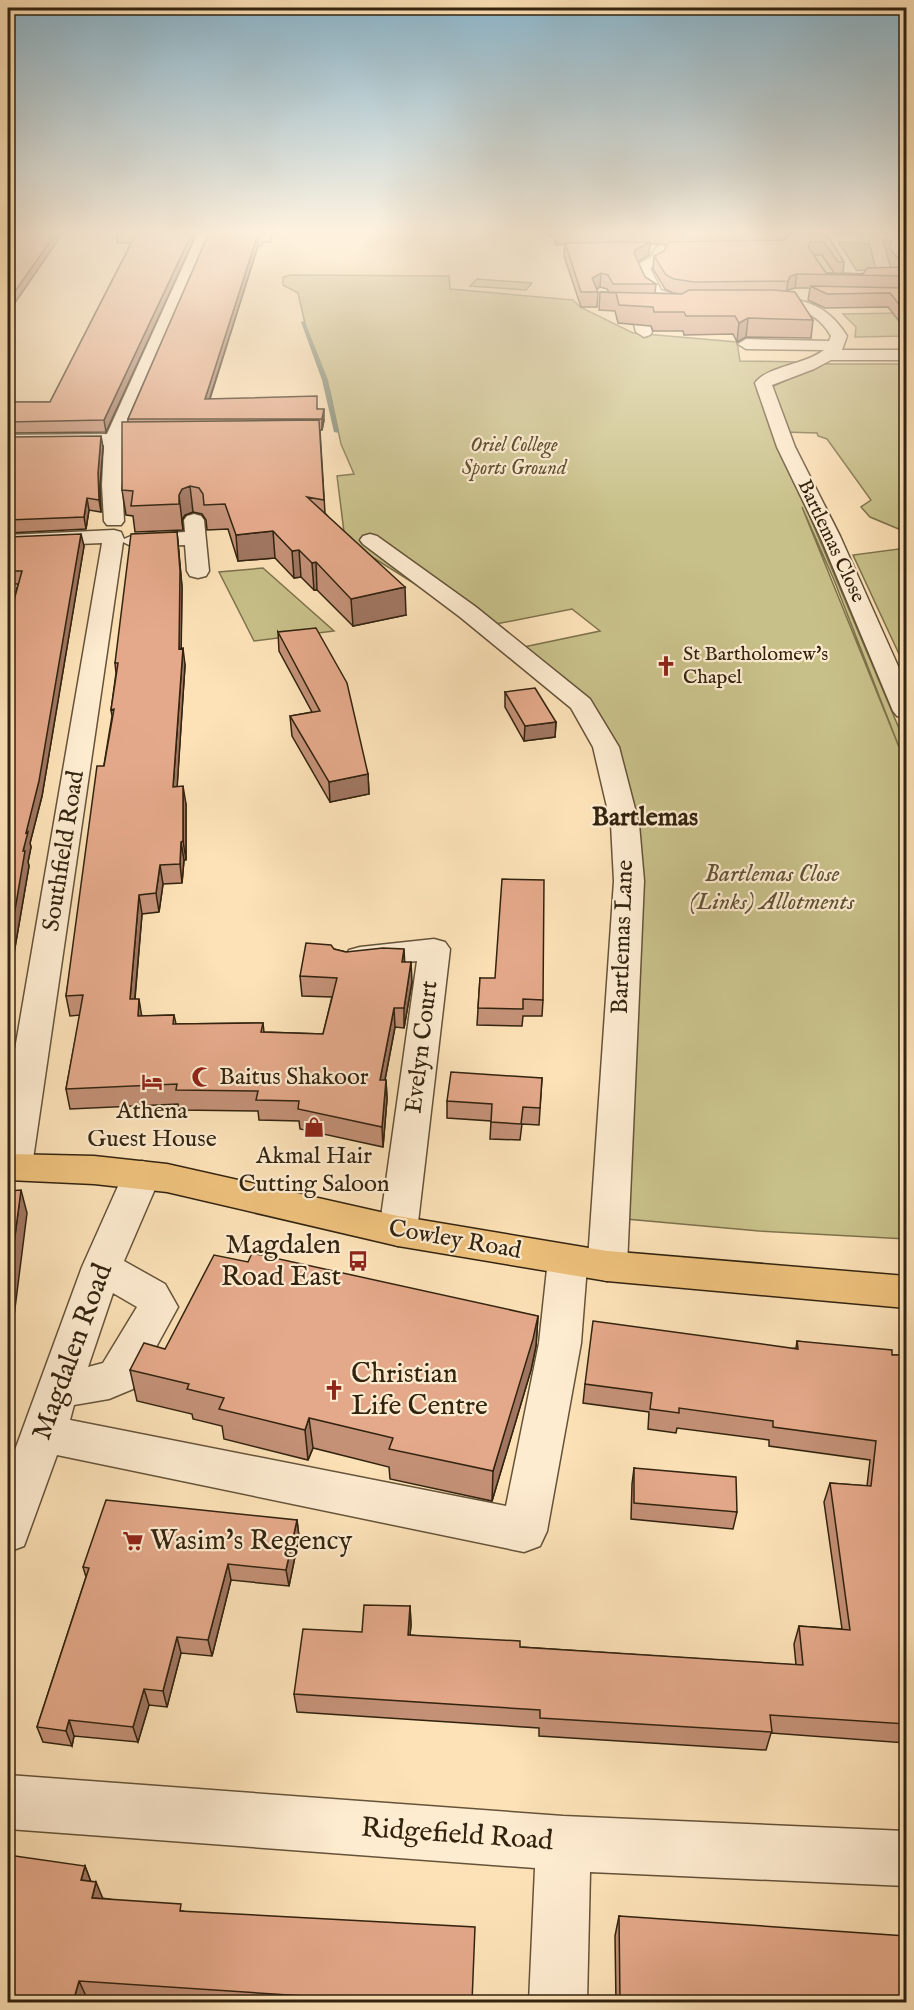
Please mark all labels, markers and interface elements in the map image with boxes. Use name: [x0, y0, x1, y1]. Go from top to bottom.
park label: Oriel College Sports Ground: [462, 433, 568, 481]
street label: Bartlemas Close: [792, 476, 870, 606]
place label: St Bartholomew's Chapel: [683, 642, 828, 690]
church icon: St Bartholomew's Chapel: [654, 654, 678, 678]
street label: Southfield Road: [36, 768, 92, 934]
district label: Bartlemas: [592, 801, 698, 834]
street label: Bartlemas Lane: [605, 859, 641, 1015]
park label: Bartlemas Close (Links) Allotments: [690, 859, 855, 918]
street label: Evelyn Court: [398, 979, 446, 1115]
place label: Baitus Shakoor: [219, 1062, 369, 1093]
mosque icon: Baitus Shakoor: [190, 1065, 214, 1089]
hotel icon: Athena Guest House: [140, 1070, 164, 1094]
place label: Athena Guest House: [87, 1096, 217, 1155]
shop icon: Akmal Hair Cutting Saloon: [302, 1115, 326, 1139]
place label: Akmal Hair Cutting Saloon: [238, 1141, 390, 1200]
street label: Cowley Road: [386, 1213, 524, 1267]
place label: Magdalen Road East: [221, 1228, 341, 1295]
bus stop icon: Magdalen Road East: [346, 1249, 370, 1273]
street label: Magdalen Road: [25, 1259, 121, 1445]
place label: Christian Life Centre: [351, 1357, 488, 1424]
church icon: Christian Life Centre: [322, 1378, 346, 1402]
place label: Wasim's Regency: [150, 1524, 352, 1559]
supermarket icon: Wasim's Regency: [121, 1529, 145, 1553]
street label: Ridgefield Road: [360, 1811, 554, 1859]

